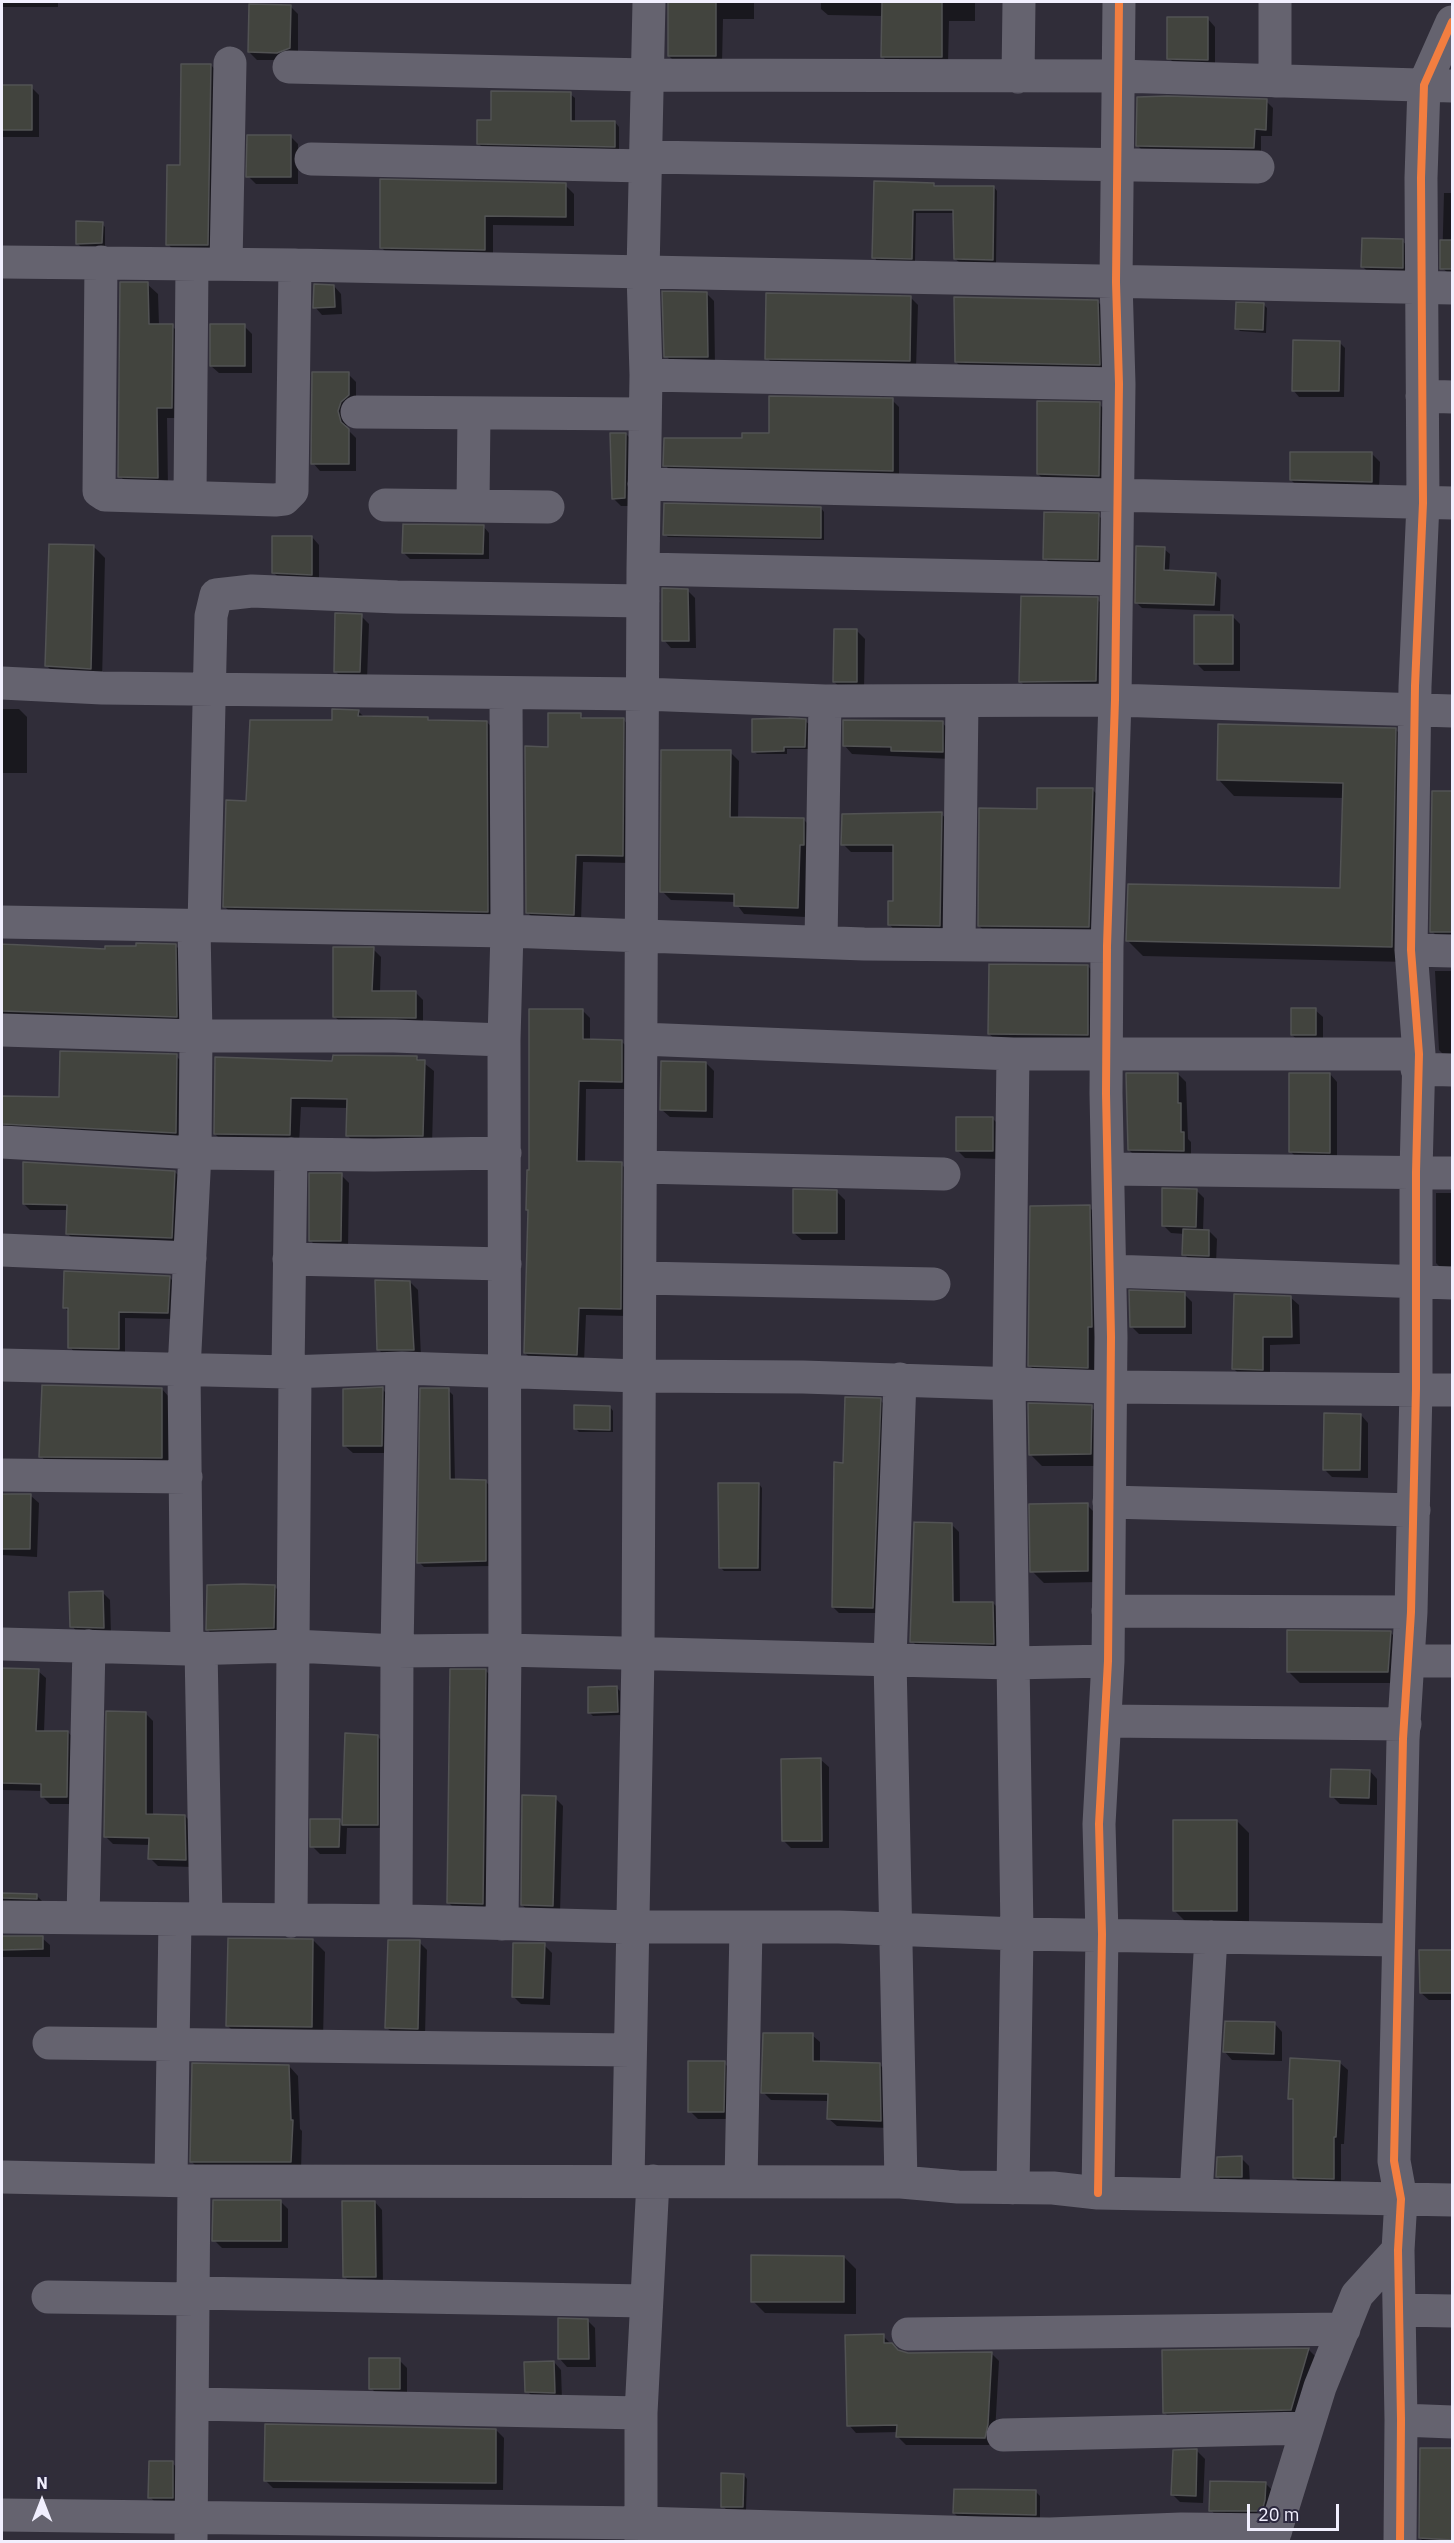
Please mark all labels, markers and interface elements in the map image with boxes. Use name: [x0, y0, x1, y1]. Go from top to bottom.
north arrow: [12, 2471, 72, 2531]
text: N: [36, 2473, 48, 2493]
scale bar: [1250, 2492, 1342, 2530]
text: 20 m: [1258, 2503, 1300, 2526]

